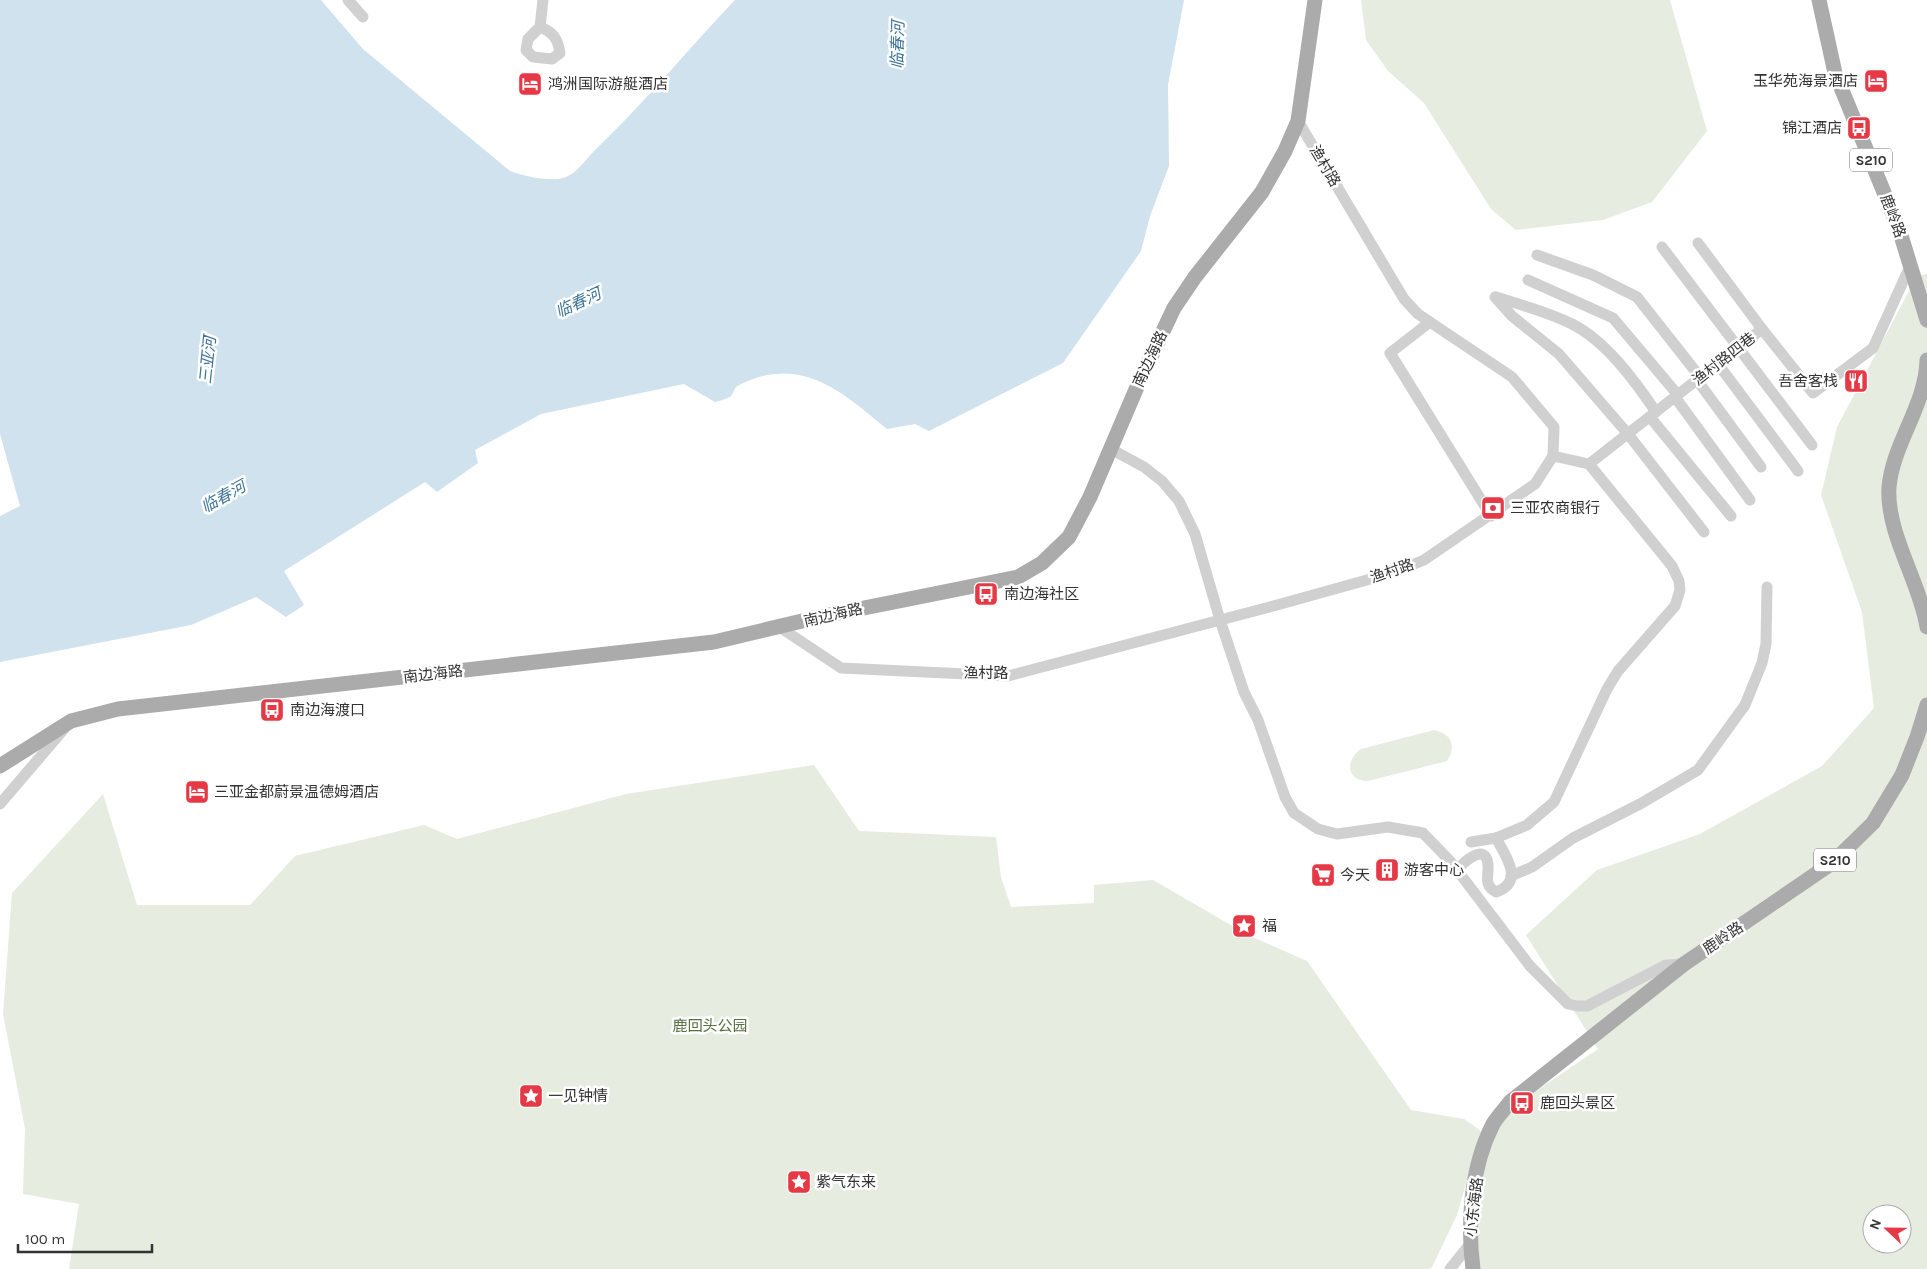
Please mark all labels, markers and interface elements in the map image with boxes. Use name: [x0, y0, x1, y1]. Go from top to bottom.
water label: 临春河: [888, 18, 907, 69]
hotel icon: 玉华苑海景酒店: [1863, 68, 1889, 94]
hotel icon: 鸿洲国际游艇酒店: [517, 71, 543, 97]
place label: 玉华苑海景酒店: [1753, 72, 1858, 90]
place label: 鸿洲国际游艇酒店: [548, 75, 668, 93]
bus stop icon: 锦江酒店: [1846, 115, 1872, 141]
place label: 锦江酒店: [1782, 119, 1842, 137]
street label: 渔村路: [1306, 142, 1344, 190]
road number: S210: [1850, 148, 1892, 172]
street label: 鹿岭路: [1877, 192, 1909, 240]
water label: 临春河: [552, 282, 607, 321]
street label: 南边海路: [1129, 328, 1171, 390]
street label: 渔村路四巷: [1689, 329, 1759, 389]
water label: 三亚河: [196, 332, 220, 385]
restaurant icon: 吾舍客栈: [1843, 368, 1869, 394]
place label: 吾舍客栈: [1778, 372, 1838, 390]
water label: 临春河: [198, 475, 251, 516]
bank icon: 三亚农商银行: [1480, 495, 1506, 521]
place label: 三亚农商银行: [1510, 499, 1600, 517]
street label: 渔村路: [1368, 555, 1416, 587]
bus stop icon: 南边海社区: [973, 581, 999, 607]
place label: 南边海社区: [1004, 585, 1079, 603]
street label: 南边海路: [802, 599, 864, 631]
street label: 南边海路: [402, 661, 464, 687]
street label: 渔村路: [963, 664, 1009, 682]
bus stop icon: 南边海渡口: [259, 697, 285, 723]
place label: 南边海渡口: [290, 701, 365, 719]
hotel icon: 三亚金都蔚景温德姆酒店: [184, 779, 210, 805]
place label: 三亚金都蔚景温德姆酒店: [214, 783, 379, 801]
road number: S210: [1814, 848, 1856, 872]
building icon: 游客中心: [1374, 857, 1400, 883]
place label: 游客中心: [1404, 861, 1464, 879]
supermarket icon: 今天: [1310, 862, 1336, 888]
place label: 今天: [1340, 866, 1370, 884]
place icon: 福: [1231, 913, 1257, 939]
place label: 福: [1262, 917, 1277, 935]
street label: 鹿岭路: [1699, 918, 1747, 958]
park label: 鹿回头公园: [672, 1017, 748, 1035]
place icon: 一见钟情: [518, 1083, 544, 1109]
place label: 一见钟情: [548, 1087, 608, 1105]
bus stop icon: 鹿回头景区: [1509, 1090, 1535, 1116]
place label: 鹿回头景区: [1540, 1094, 1615, 1112]
place icon: 紫气东来: [786, 1169, 812, 1195]
place label: 紫气东来: [816, 1173, 876, 1191]
street label: 小东海路: [1461, 1176, 1487, 1238]
north arrow: [1862, 1204, 1912, 1254]
text: N: [1866, 1216, 1885, 1232]
scale bar: [18, 1222, 151, 1254]
text: 100 m: [25, 1230, 65, 1248]

